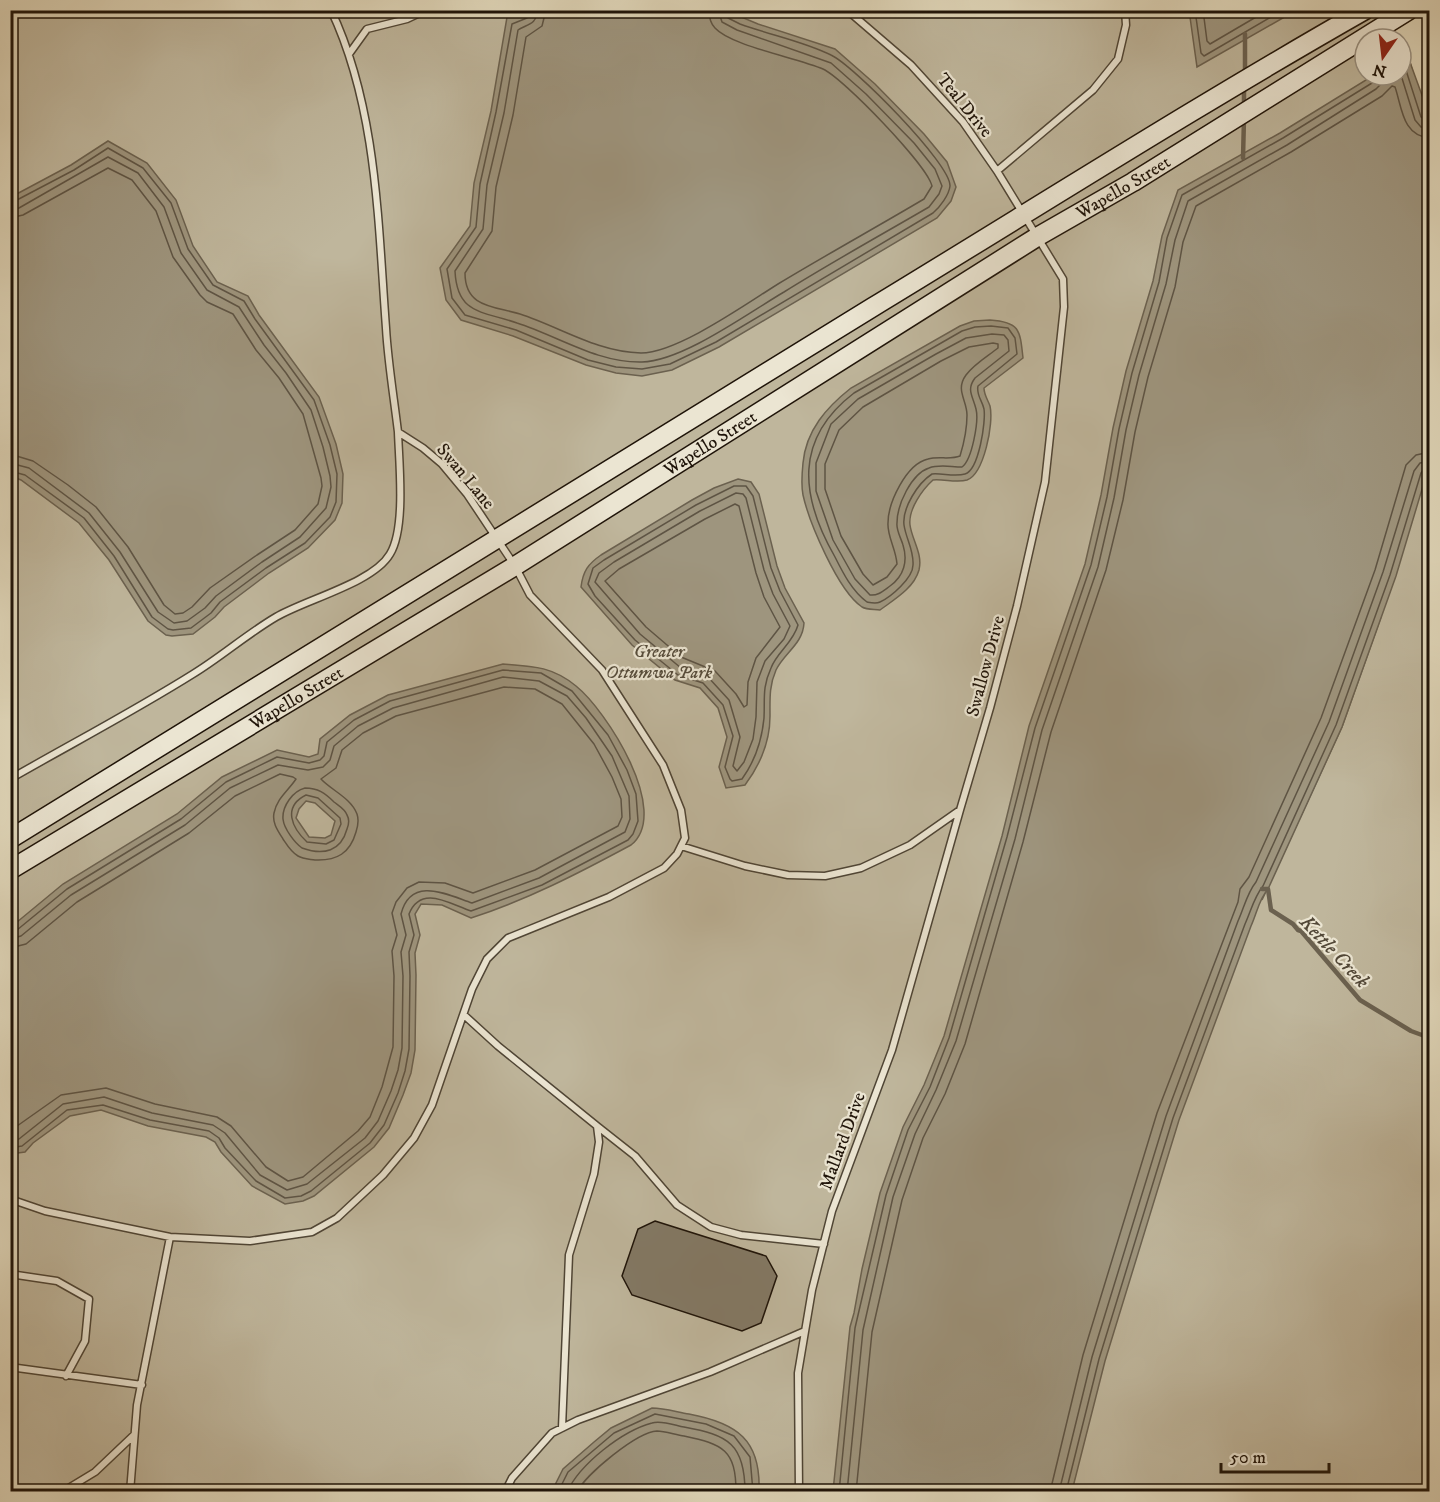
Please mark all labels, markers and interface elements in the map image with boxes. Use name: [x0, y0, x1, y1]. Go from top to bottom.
north arrow: [1353, 27, 1413, 87]
text: N: [1371, 59, 1388, 82]
street label: Teal Drive: [932, 69, 997, 142]
street label: Wapello Street: [1072, 151, 1175, 225]
street label: Wapello Street: [659, 406, 761, 482]
street label: Swan Lane: [431, 439, 499, 514]
street label: Swallow Drive: [962, 613, 1010, 719]
park label: Greater Ottumwa Park: [606, 641, 713, 684]
street label: Wapello Street: [245, 662, 348, 736]
water label: Kettle Creek: [1293, 910, 1374, 994]
street label: Mallard Drive: [815, 1090, 871, 1193]
scale bar: [1221, 1436, 1329, 1474]
text: 50 m: [1230, 1447, 1266, 1469]

